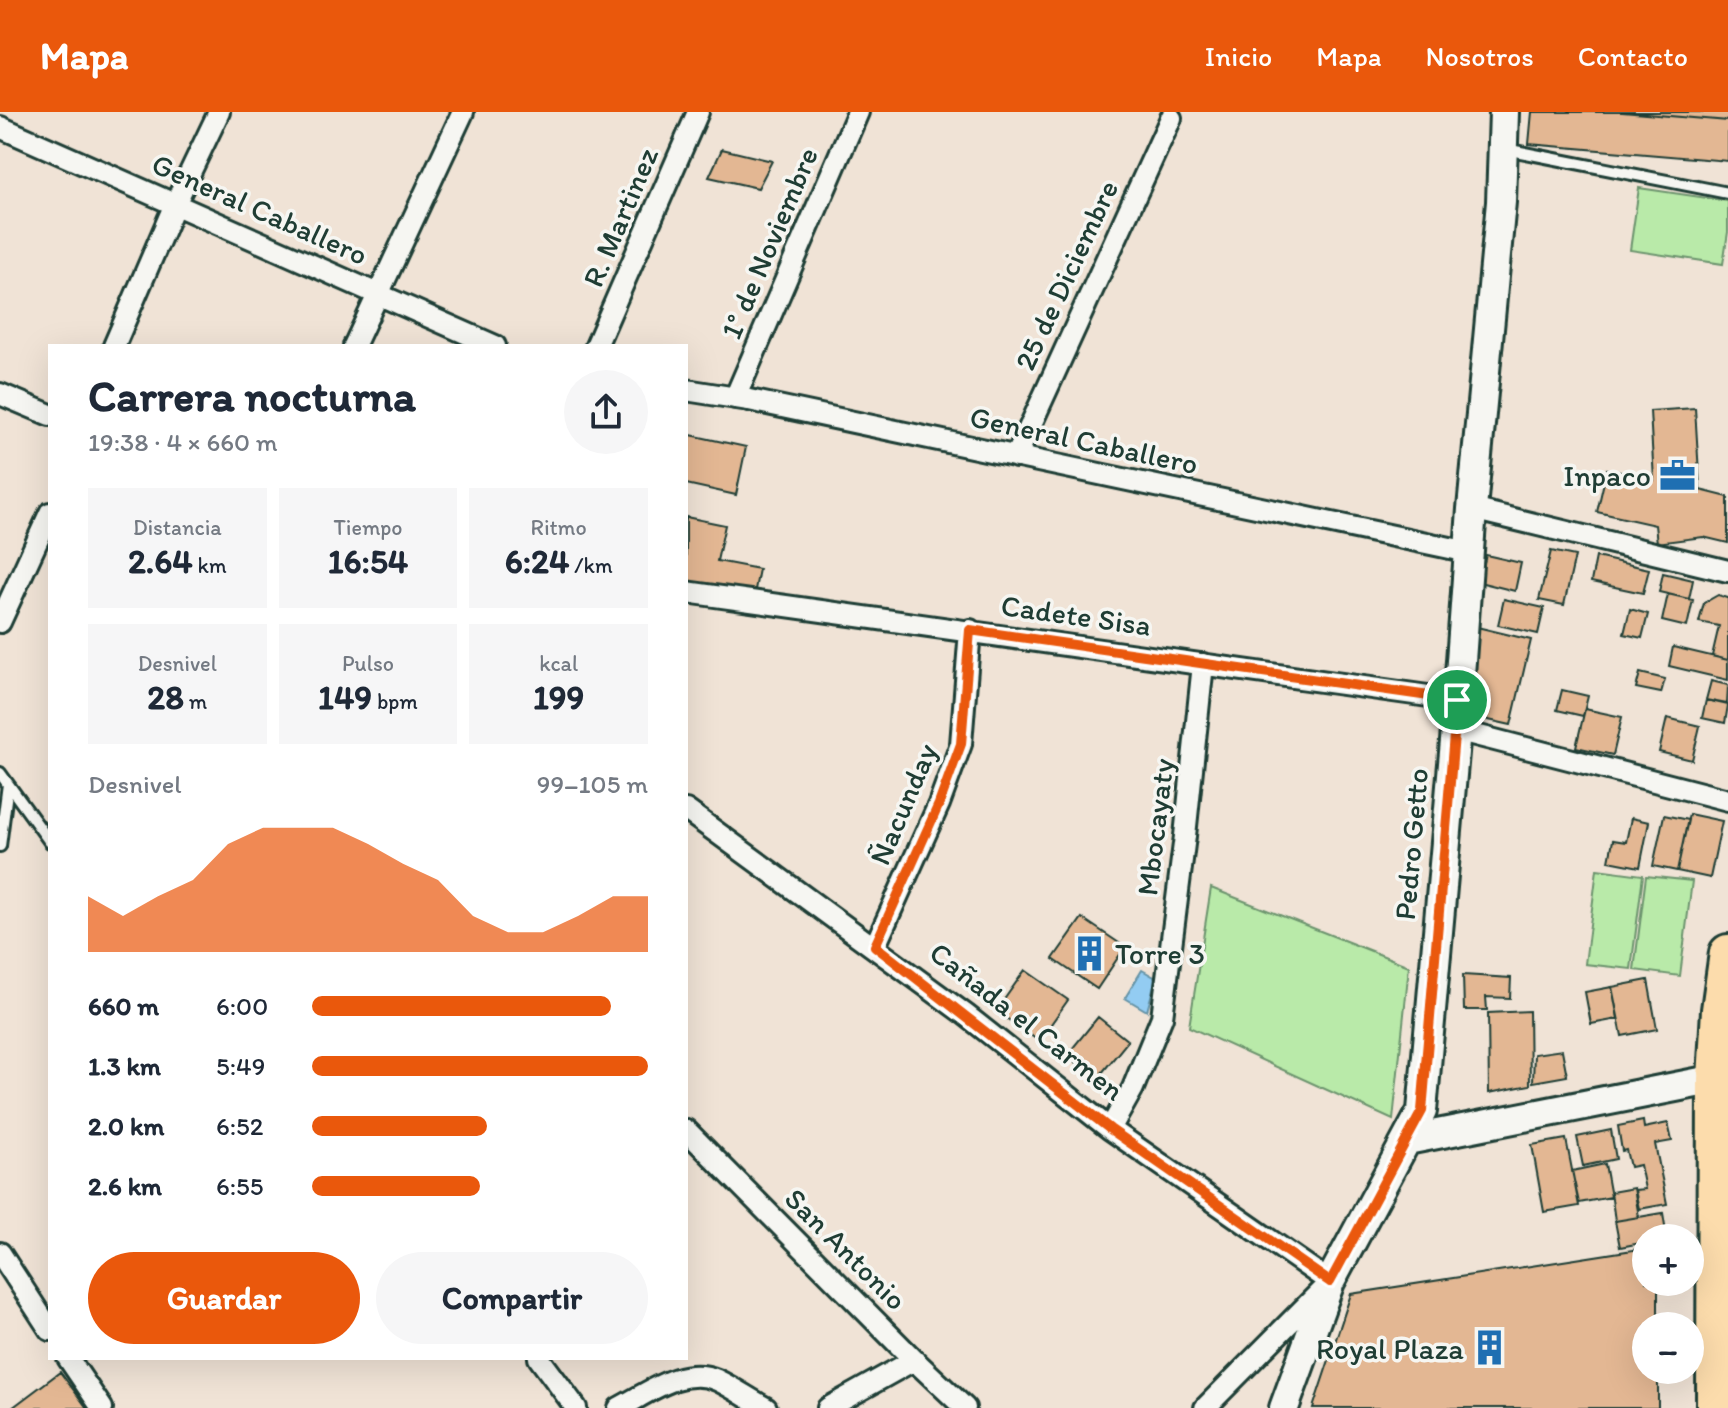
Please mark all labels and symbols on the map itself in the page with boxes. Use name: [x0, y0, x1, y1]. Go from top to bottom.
street label: R. Martinez: [574, 141, 666, 292]
street label: 1° de Noviembre: [712, 142, 826, 344]
street label: General Caballero: [146, 145, 374, 273]
street label: 25 de Diciembre: [1006, 174, 1126, 376]
street label: General Caballero: [967, 398, 1201, 482]
office icon: Inpaco: [1658, 456, 1696, 494]
place label: Inpaco: [1563, 457, 1651, 494]
street label: Cadete Sisa: [999, 586, 1154, 644]
pin: [1423, 666, 1491, 734]
street label: Ñacunday: [861, 738, 945, 870]
street label: Mbocayaty: [1128, 756, 1182, 898]
street label: Pedro Getto: [1386, 767, 1436, 921]
street label: Cañada el Carmen: [922, 934, 1132, 1108]
building icon: Torre 3: [1070, 934, 1108, 972]
place label: Torre 3: [1115, 935, 1205, 972]
street label: San Antonio: [777, 1180, 915, 1318]
building icon: Royal Plaza: [1471, 1329, 1509, 1367]
place label: Royal Plaza: [1316, 1330, 1464, 1367]

